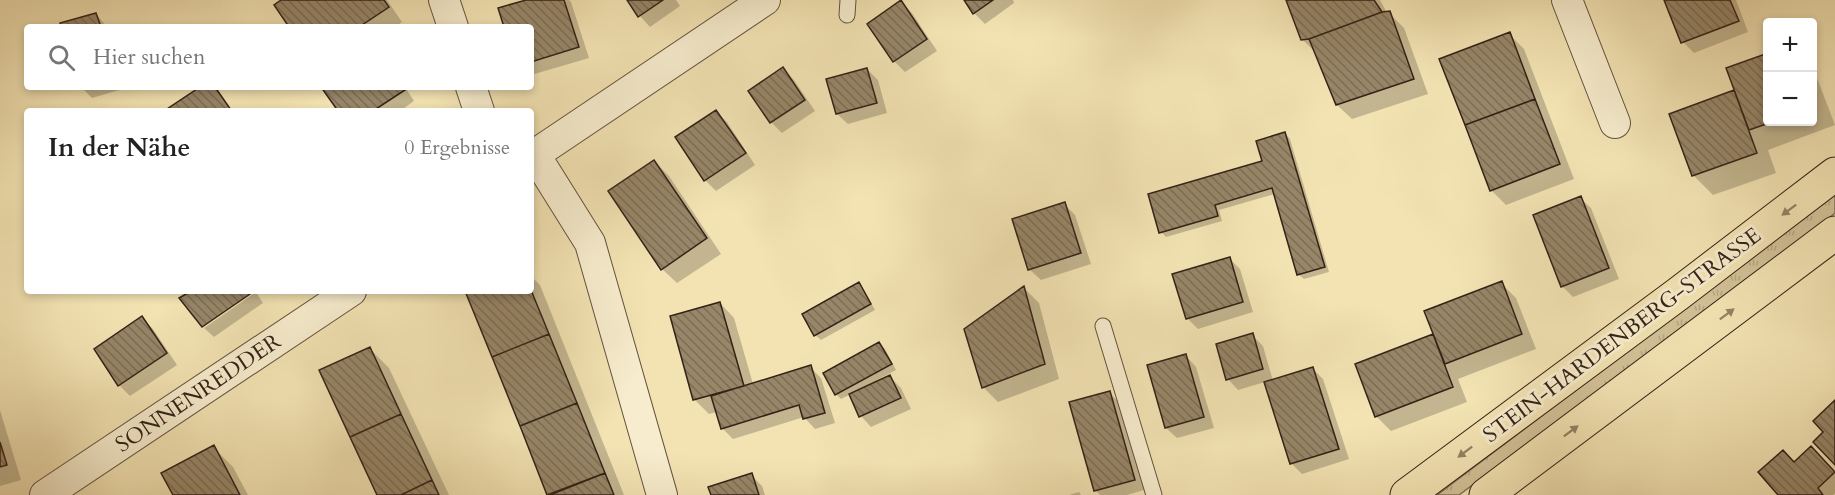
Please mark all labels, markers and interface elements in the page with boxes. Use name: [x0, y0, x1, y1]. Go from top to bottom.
map controls: [1763, 18, 1817, 126]
button: +: [1763, 18, 1817, 72]
search box: [24, 24, 534, 90]
icon: search: [45, 41, 78, 74]
text: Hier suchen: [93, 42, 206, 72]
button: −: [1763, 72, 1817, 126]
text: In der Nähe: [48, 130, 190, 165]
text: 0 Ergebnisse: [404, 134, 510, 161]
one-way arrow: [1781, 203, 1796, 215]
street label: STEIN-HARDENBERG-STRASSE: [1477, 220, 1767, 450]
one-way arrow: [1719, 308, 1734, 320]
street label: SONNENREDDER: [109, 326, 287, 459]
one-way arrow: [1563, 425, 1579, 437]
one-way arrow: [1457, 446, 1472, 458]

